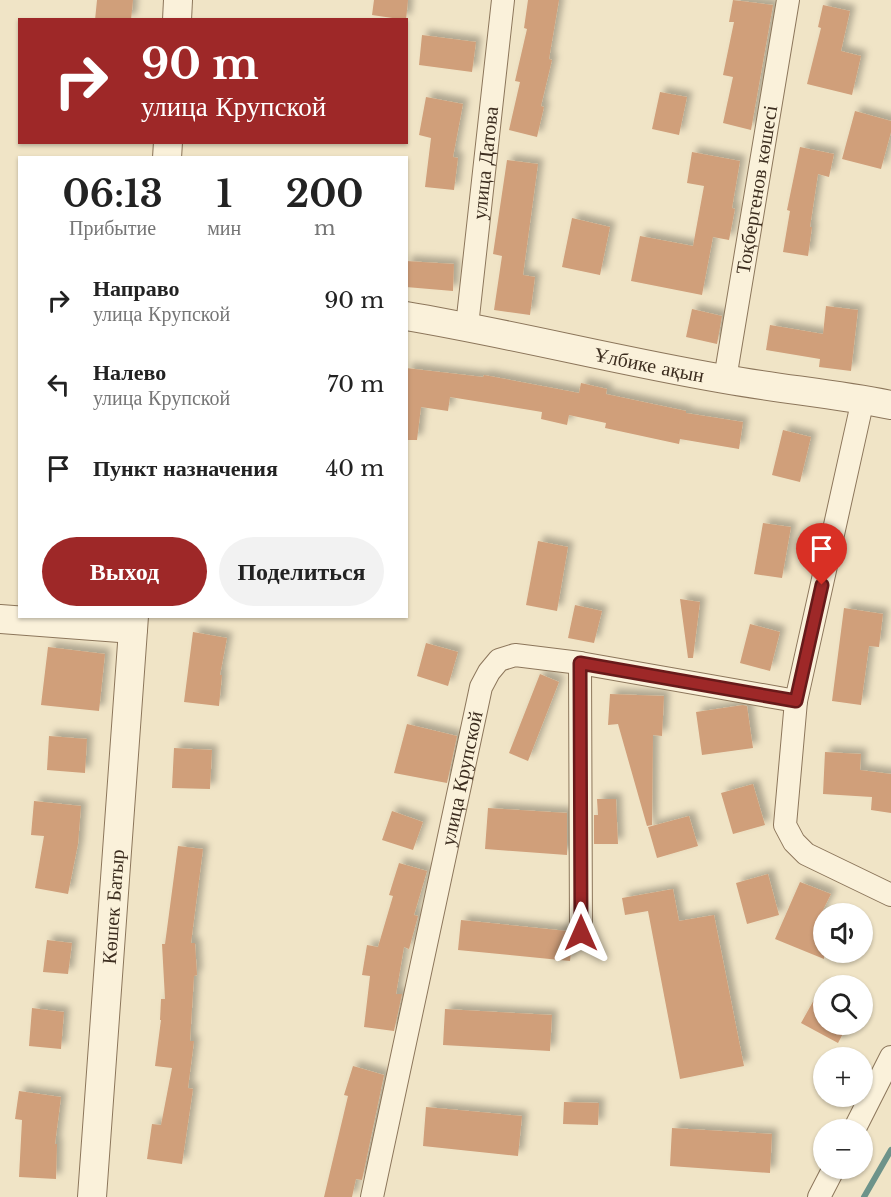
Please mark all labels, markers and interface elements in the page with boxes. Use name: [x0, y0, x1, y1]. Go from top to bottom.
text: 90 m: [141, 38, 259, 90]
icon: right: [42, 42, 120, 120]
text: улица Крупской: [141, 90, 326, 123]
street label: Тоқбергенов көшесі: [731, 103, 782, 276]
street label: улица Датова: [467, 105, 503, 221]
text: 06:13: [62, 172, 163, 217]
text: 1: [216, 172, 232, 217]
text: 200: [286, 172, 364, 217]
text: Прибытие: [69, 216, 156, 240]
text: мин: [207, 216, 241, 240]
text: m: [314, 216, 335, 240]
text: Направо: [93, 275, 179, 302]
icon: right: [42, 284, 75, 317]
text: 90 m: [324, 287, 384, 314]
text: улица Крупской: [93, 302, 230, 326]
street label: Ұлбике ақын: [592, 342, 707, 387]
text: Налево: [93, 359, 166, 386]
icon: left: [42, 368, 75, 401]
text: 70 m: [327, 371, 384, 398]
text: улица Крупской: [93, 386, 230, 410]
icon: arrive: [42, 452, 75, 485]
text: Пункт назначения: [93, 455, 278, 482]
text: 40 m: [326, 455, 384, 482]
pin: [796, 523, 847, 585]
icon: arrive: [805, 532, 838, 565]
button: Выход: [42, 537, 207, 606]
button: Поделиться: [219, 537, 384, 606]
street label: улица Крупской: [435, 709, 488, 848]
street label: Көшек Батыр: [97, 848, 129, 965]
position arrow: [549, 901, 613, 965]
map controls: [813, 903, 873, 1179]
button: sound: [813, 903, 873, 963]
button: search: [813, 975, 873, 1035]
button: +: [813, 1047, 873, 1107]
button: −: [813, 1119, 873, 1179]

